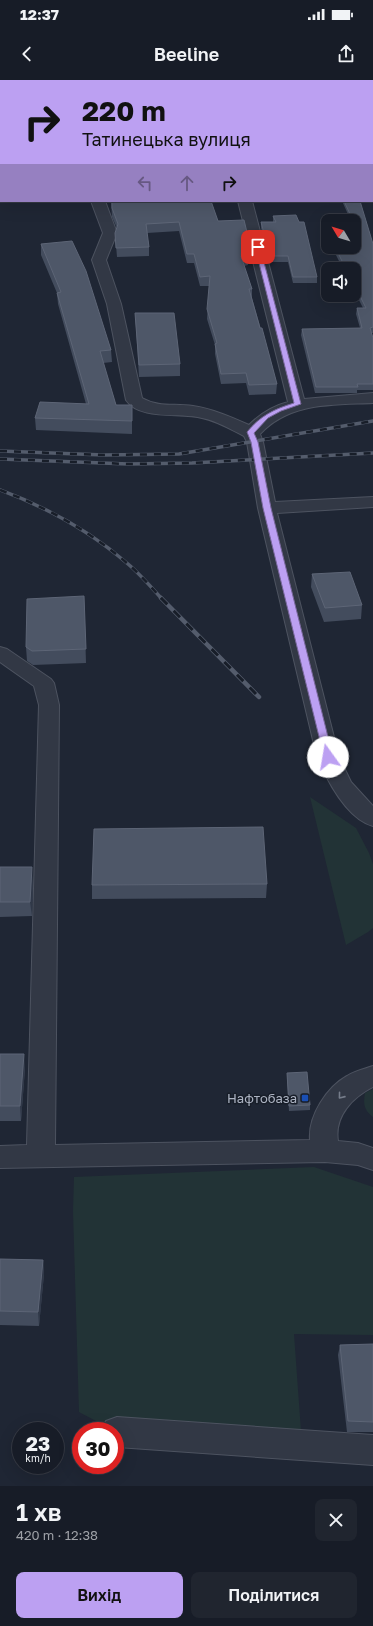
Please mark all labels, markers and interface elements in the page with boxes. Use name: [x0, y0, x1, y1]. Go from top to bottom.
text: 12:37: [20, 5, 59, 23]
icon: back: [16, 43, 38, 65]
text: Beeline: [154, 43, 219, 65]
icon: share: [335, 43, 357, 65]
text: 220 m: [82, 94, 166, 127]
icon: right: [16, 96, 68, 148]
text: Татинецька вулиця: [82, 128, 251, 150]
icon: left: [134, 172, 156, 194]
icon: ahead: [176, 172, 198, 194]
icon: right: [218, 172, 240, 194]
north arrow: [321, 214, 361, 254]
map controls: [321, 214, 361, 302]
pin: [241, 230, 275, 264]
icon: arrive: [247, 236, 269, 258]
button: sound: [321, 262, 361, 302]
position arrow: [307, 736, 349, 778]
place label: Нафтобаза: [227, 1090, 297, 1106]
one-way arrow: [339, 1091, 346, 1098]
marker: Нафтобаза: [300, 1093, 310, 1103]
speed limit sign: 30: [72, 1422, 124, 1474]
text: 23: [26, 1431, 50, 1455]
text: km/h: [25, 1452, 51, 1464]
text: 1 хв: [16, 1497, 62, 1526]
button: close: [315, 1499, 357, 1541]
text: 420 m · 12:38: [16, 1527, 98, 1543]
button: Вихід: [16, 1572, 183, 1618]
button: Поділитися: [191, 1572, 357, 1618]

